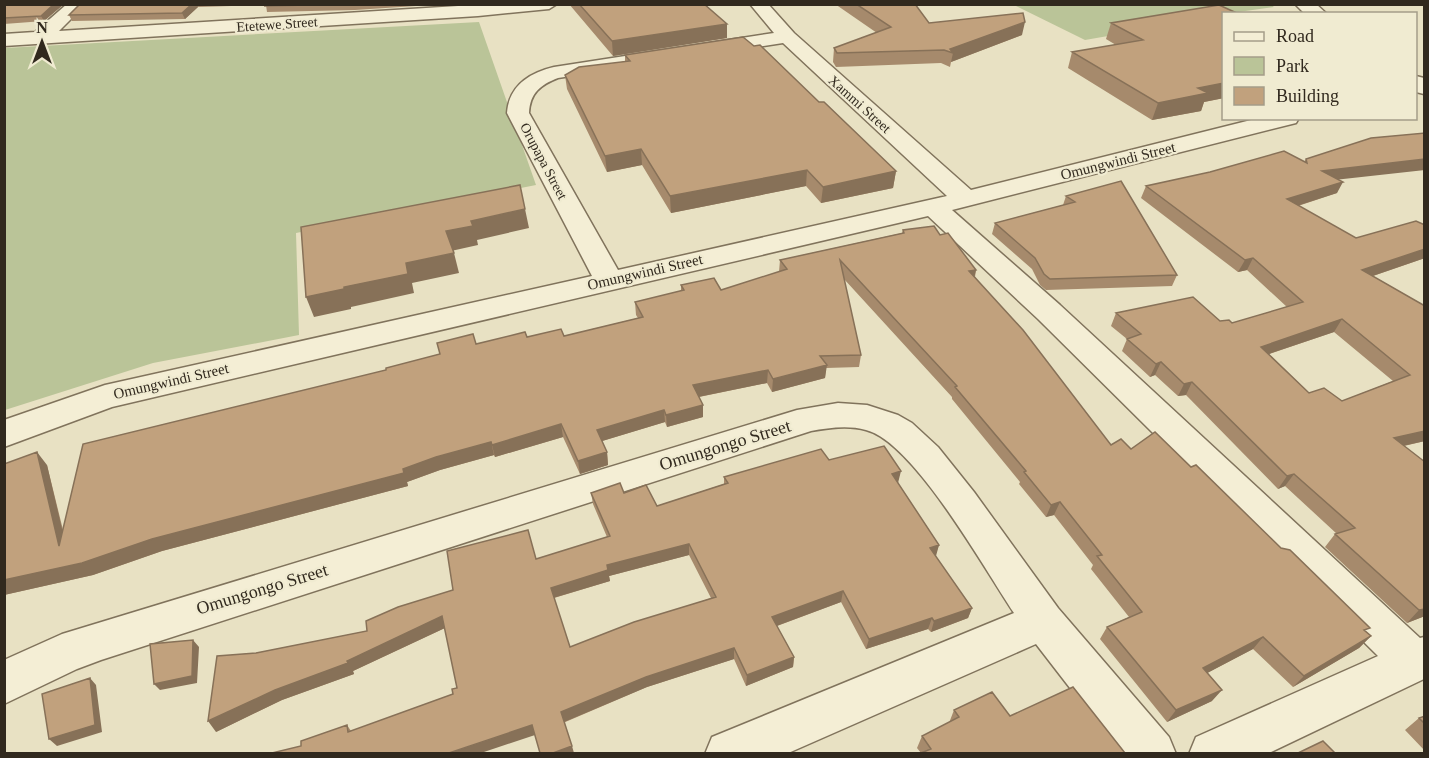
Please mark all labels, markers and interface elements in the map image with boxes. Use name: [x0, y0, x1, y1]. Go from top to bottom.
north arrow: [12, 12, 72, 72]
legend: [1222, 12, 1417, 120]
street label: Etetewe Street: [236, 14, 318, 35]
text: N: [36, 19, 48, 36]
text: Road: [1276, 26, 1314, 46]
text: Park: [1276, 56, 1309, 76]
street label: Xammi Street: [826, 73, 894, 136]
text: Building: [1276, 86, 1339, 106]
street label: Orupapa Street: [517, 120, 570, 202]
street label: Omungwindi Street: [1059, 139, 1178, 183]
street label: Omungwindi Street: [586, 251, 705, 293]
street label: Omungwindi Street: [112, 360, 231, 402]
street label: Omungongo Street: [657, 415, 793, 475]
street label: Omungongo Street: [194, 559, 330, 619]

